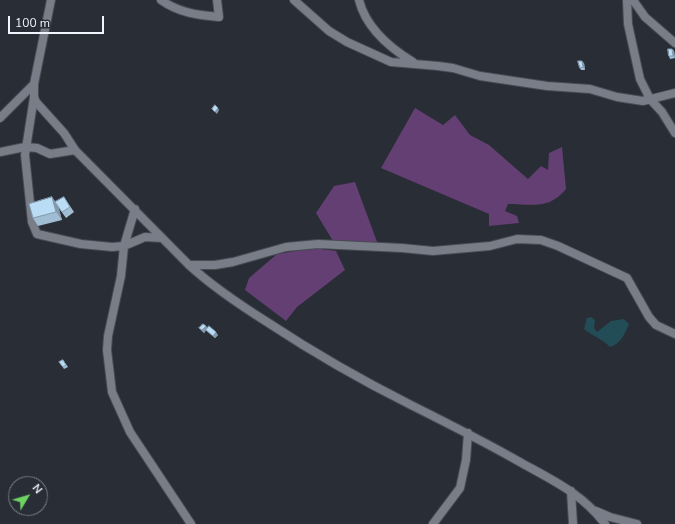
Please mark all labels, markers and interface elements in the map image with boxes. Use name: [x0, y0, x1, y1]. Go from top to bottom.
scale bar: [10, 8, 106, 34]
text: 100 m: [15, 15, 50, 31]
north arrow: [8, 476, 48, 516]
text: N: [29, 481, 46, 497]

